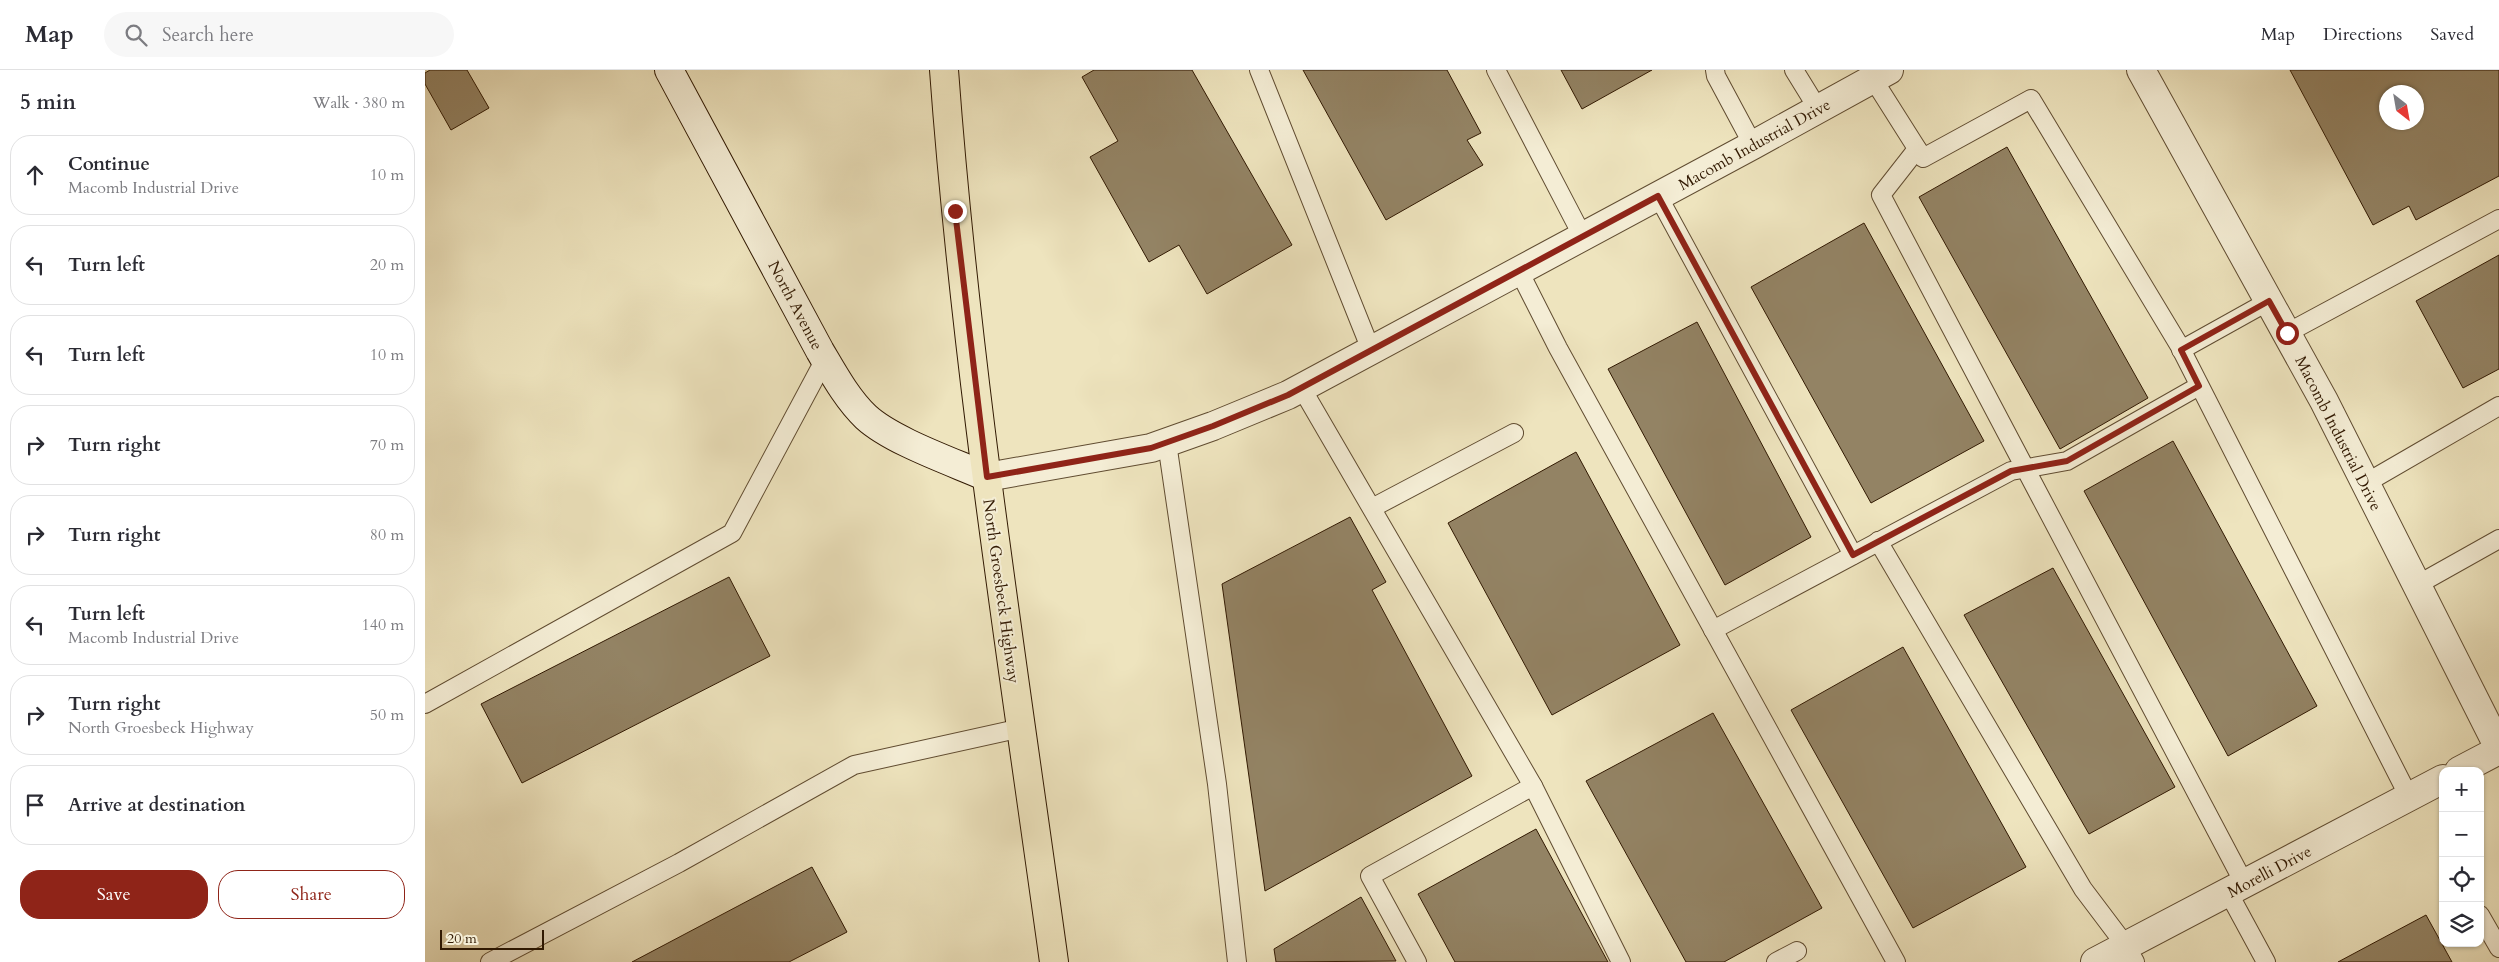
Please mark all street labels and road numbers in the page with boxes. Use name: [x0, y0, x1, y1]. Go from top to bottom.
street label: Macomb Industrial Drive: [1674, 94, 1835, 196]
street label: North Avenue: [762, 257, 828, 354]
street label: Macomb Industrial Drive: [2290, 352, 2387, 515]
street label: North Groesbeck Highway: [977, 498, 1025, 685]
street label: Morelli Drive: [2223, 840, 2315, 903]

